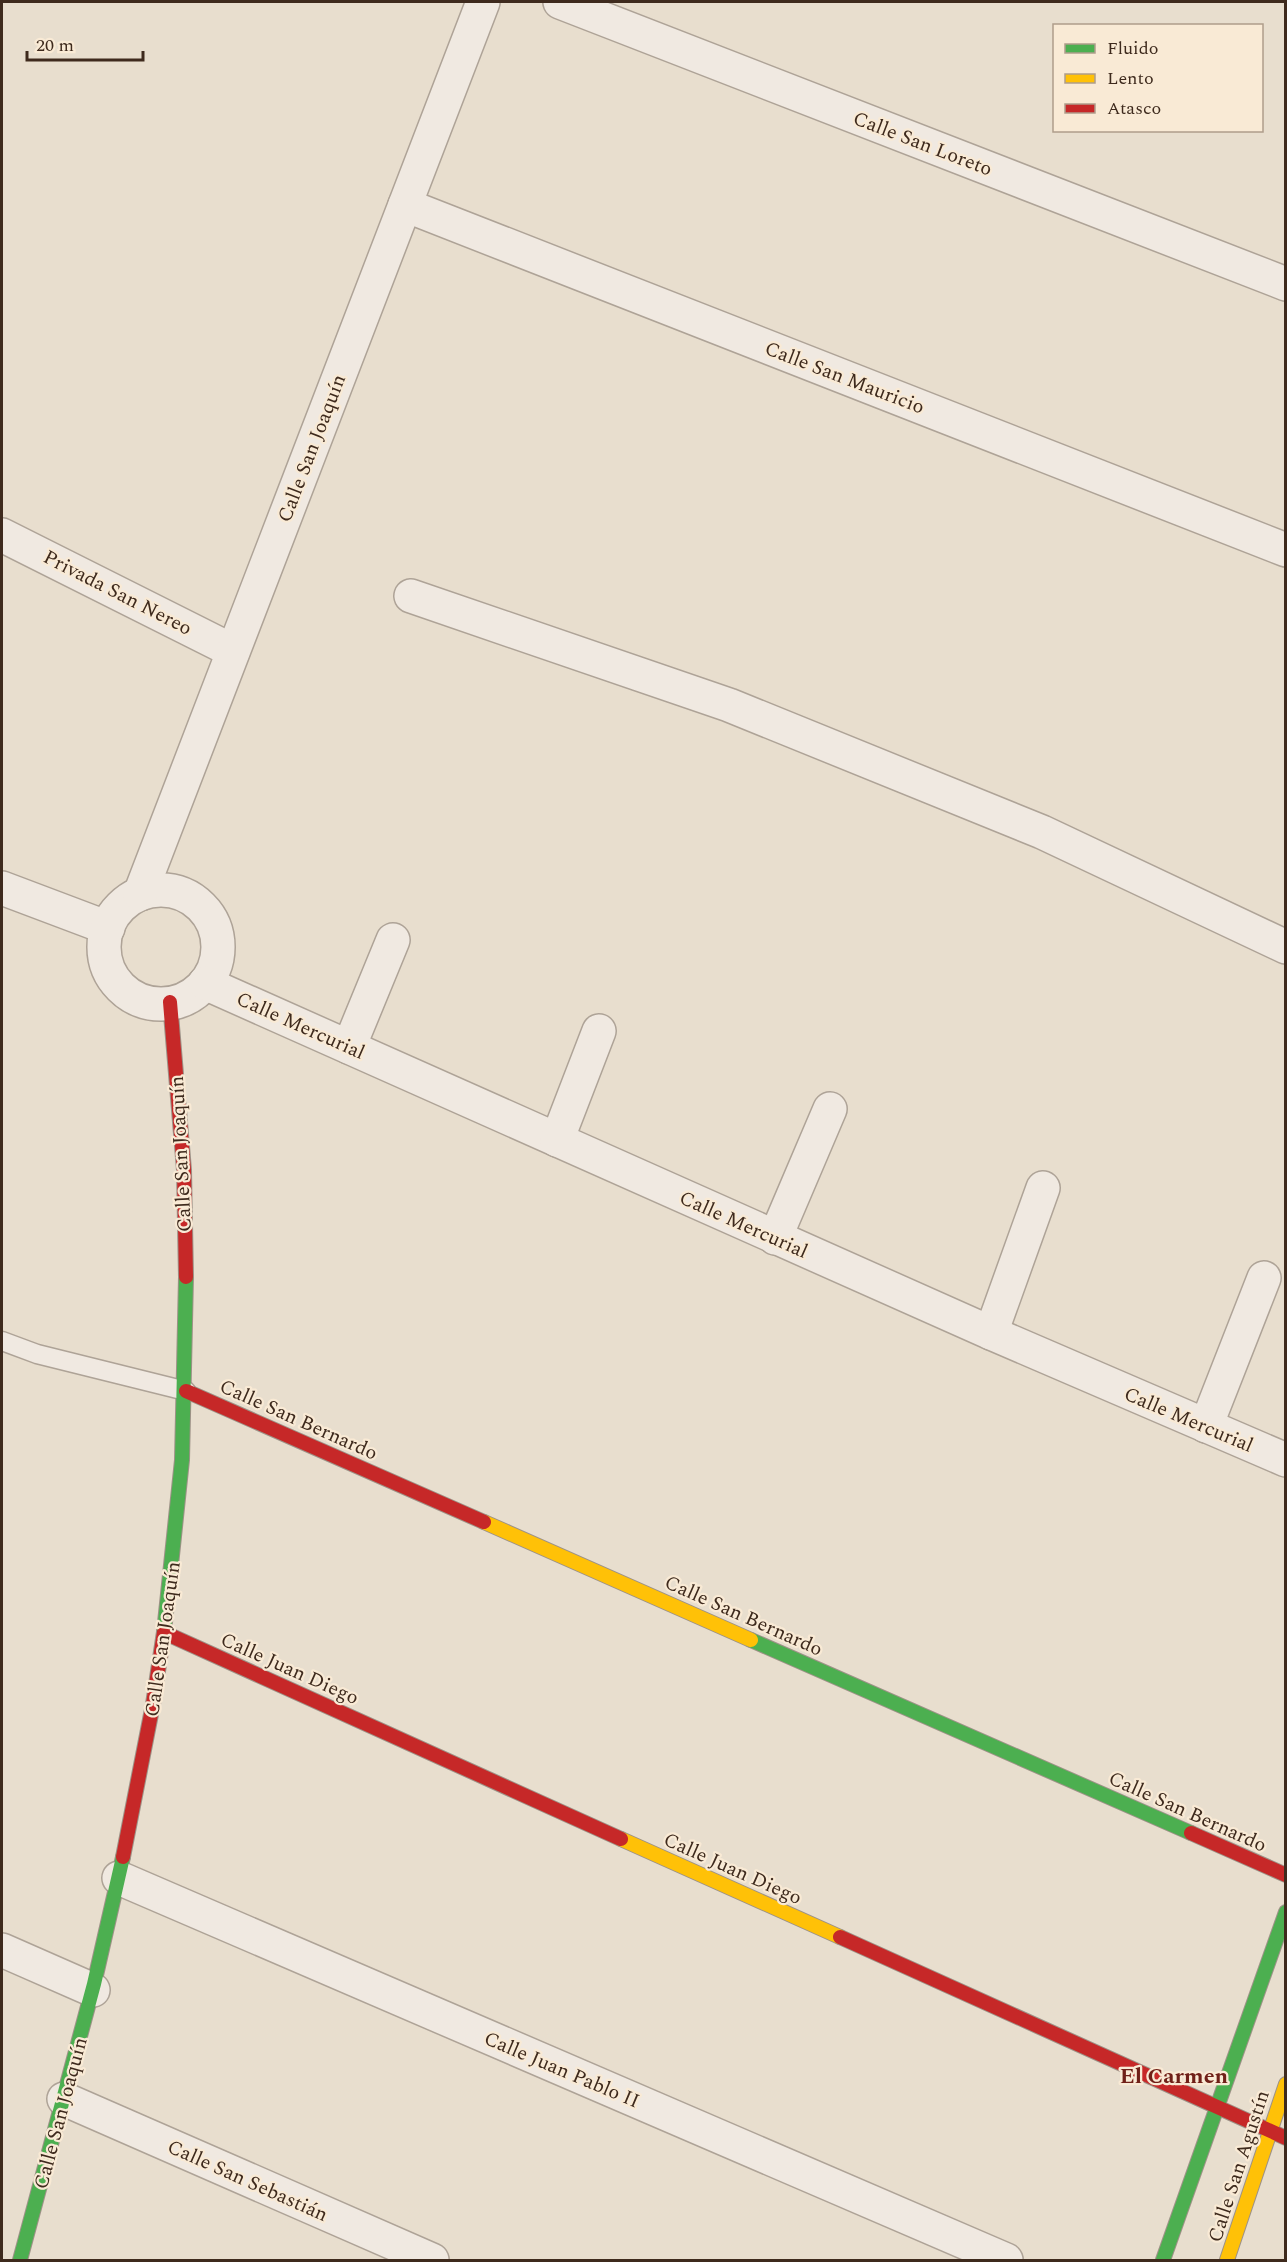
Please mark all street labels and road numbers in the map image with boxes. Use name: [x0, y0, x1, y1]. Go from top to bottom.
street label: Calle San Loreto: [849, 104, 997, 184]
street label: Calle San Mauricio: [760, 334, 929, 422]
street label: Calle San Joaquín: [270, 370, 354, 527]
street label: Privada San Nereo: [38, 542, 197, 643]
street label: Calle Mercurial: [231, 984, 370, 1068]
street label: Calle San Joaquín: [162, 1075, 200, 1233]
street label: Calle Mercurial: [674, 1183, 813, 1267]
street label: Calle San Bernardo: [215, 1372, 382, 1468]
street label: Calle Mercurial: [1119, 1379, 1258, 1461]
street label: Calle San Joaquín: [137, 1560, 189, 1719]
street label: Calle San Bernardo: [660, 1568, 827, 1664]
street label: Calle Juan Diego: [216, 1625, 364, 1713]
street label: Calle San Bernardo: [1104, 1764, 1271, 1860]
street label: Calle Juan Diego: [659, 1825, 807, 1913]
street label: Calle Juan Pablo II: [479, 2024, 644, 2116]
street label: Calle San Joaquín: [26, 2034, 96, 2193]
street label: Calle San Agustín: [1200, 2086, 1278, 2246]
street label: Calle San Sebastián: [162, 2132, 333, 2230]

